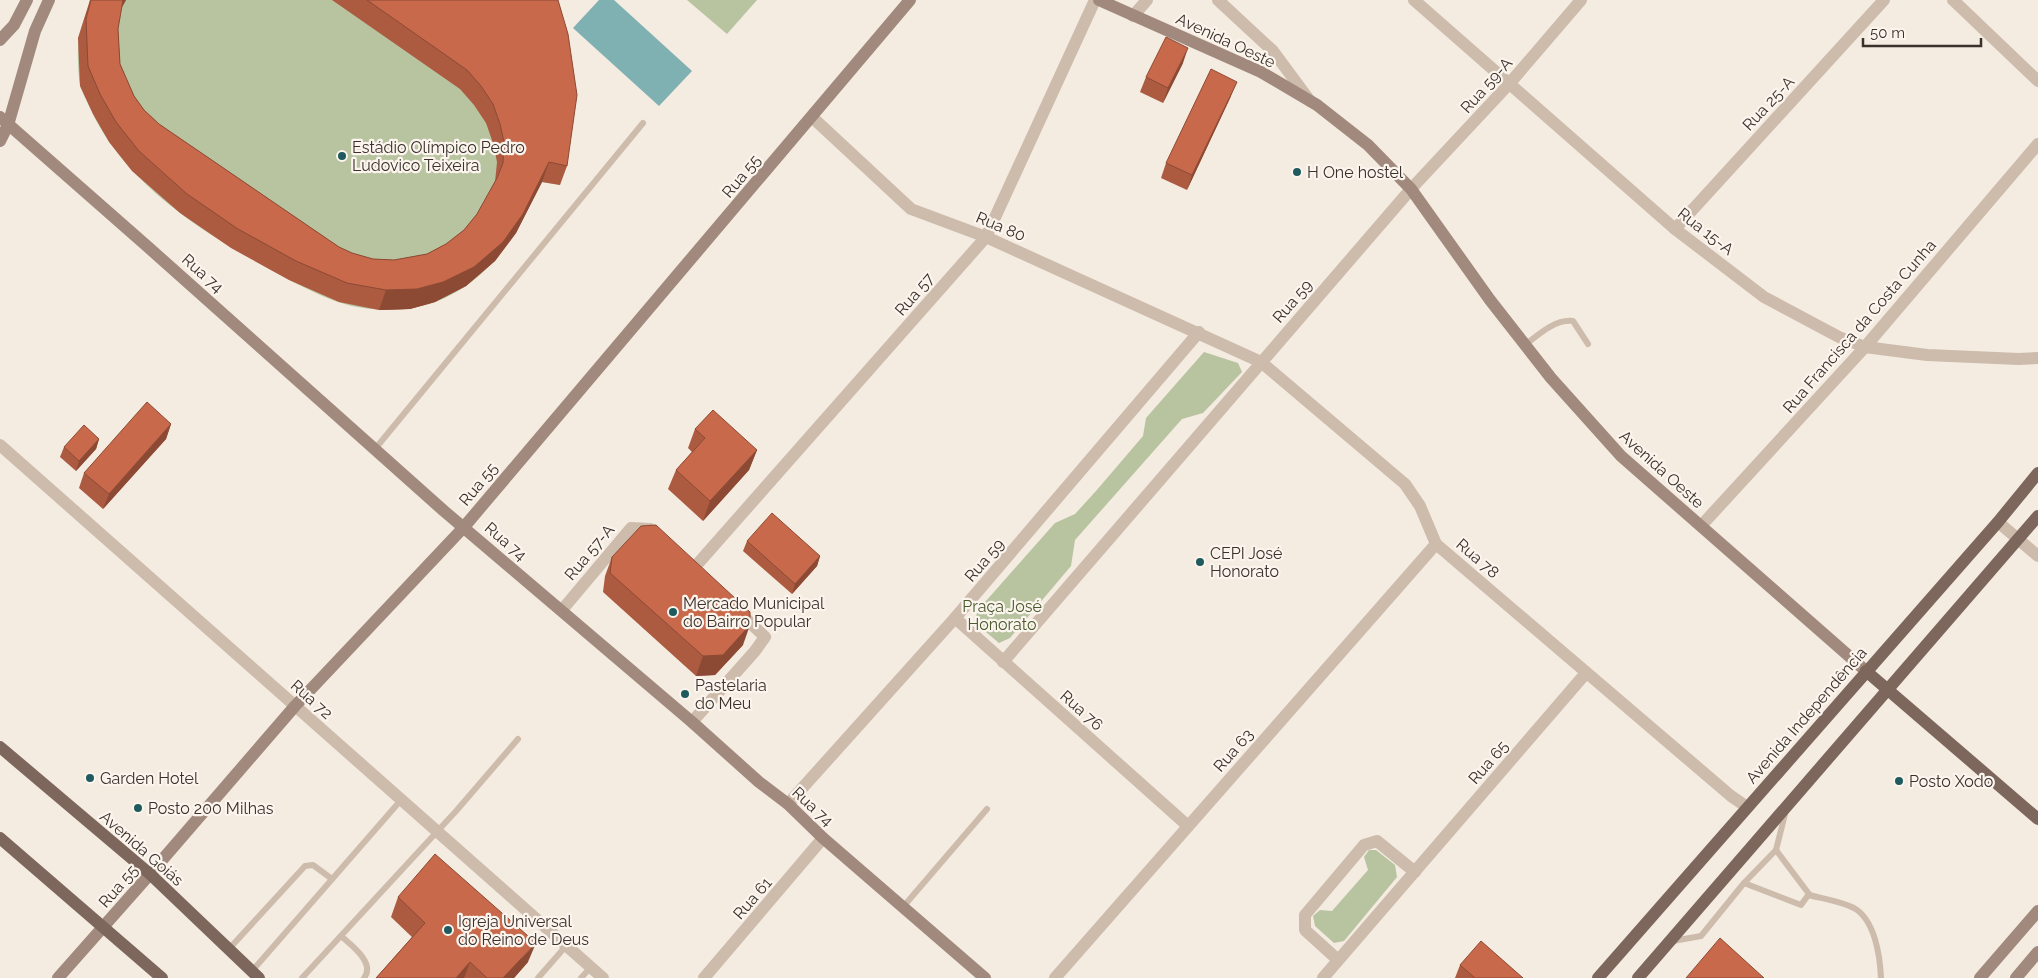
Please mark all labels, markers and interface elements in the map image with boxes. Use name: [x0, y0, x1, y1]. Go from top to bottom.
street label: Avenida Oeste: [1173, 9, 1278, 72]
scale bar: [1863, 15, 1980, 47]
text: 50 m: [1870, 24, 1905, 42]
street label: Rua 59-A: [1456, 53, 1516, 117]
street label: Rua 25-A: [1739, 72, 1798, 134]
place label: Estádio Olímpico Pedro Ludovico Teixeira: [352, 138, 525, 175]
marker: Estádio Olímpico Pedro Ludovico Teixeira: [336, 150, 348, 162]
street label: Rua 55: [718, 151, 765, 202]
place label: H One hostel: [1307, 163, 1404, 182]
marker: H One hostel: [1291, 166, 1303, 178]
street label: Rua 15-A: [1674, 204, 1738, 259]
street label: Rua 80: [973, 208, 1028, 245]
street label: Rua Francisca da Costa Cunha: [1779, 236, 1940, 417]
street label: Rua 74: [178, 250, 227, 297]
street label: Rua 57: [891, 269, 938, 319]
street label: Rua 59: [1269, 276, 1316, 327]
street label: Avenida Oeste: [1615, 426, 1708, 512]
street label: Rua 55: [455, 459, 502, 510]
street label: Rua 74: [481, 518, 531, 565]
street label: Rua 57-A: [561, 520, 618, 584]
street label: Rua 59: [961, 535, 1008, 586]
street label: Rua 78: [1452, 535, 1503, 582]
place label: CEPI José Honorato: [1210, 544, 1283, 581]
marker: CEPI José Honorato: [1194, 556, 1206, 568]
place label: Mercado Municipal do Bairro Popular: [683, 594, 825, 631]
park label: Praça José Honorato: [962, 597, 1042, 634]
marker: Mercado Municipal do Bairro Popular: [667, 606, 679, 618]
street label: Avenida Independência: [1742, 643, 1871, 787]
street label: Rua 72: [287, 676, 336, 723]
place label: Pastelaria do Meu: [695, 676, 767, 713]
street label: Rua 76: [1056, 686, 1107, 734]
marker: Pastelaria do Meu: [679, 688, 691, 700]
street label: Rua 63: [1210, 725, 1257, 776]
street label: Rua 65: [1464, 737, 1512, 788]
place label: Garden Hotel: [100, 769, 199, 788]
marker: Garden Hotel: [84, 772, 96, 784]
place label: Posto Xodo: [1909, 772, 1993, 791]
marker: Posto Xodo: [1893, 775, 1905, 787]
street label: Rua 74: [788, 783, 837, 830]
place label: Posto 200 Milhas: [148, 799, 274, 818]
marker: Posto 200 Milhas: [132, 802, 144, 814]
street label: Avenida Goiás: [96, 807, 188, 890]
street label: Rua 55: [95, 861, 142, 911]
street label: Rua 61: [729, 873, 776, 923]
place label: Igreja Universal do Reino de Deus: [458, 912, 589, 949]
marker: Igreja Universal do Reino de Deus: [442, 924, 454, 936]

